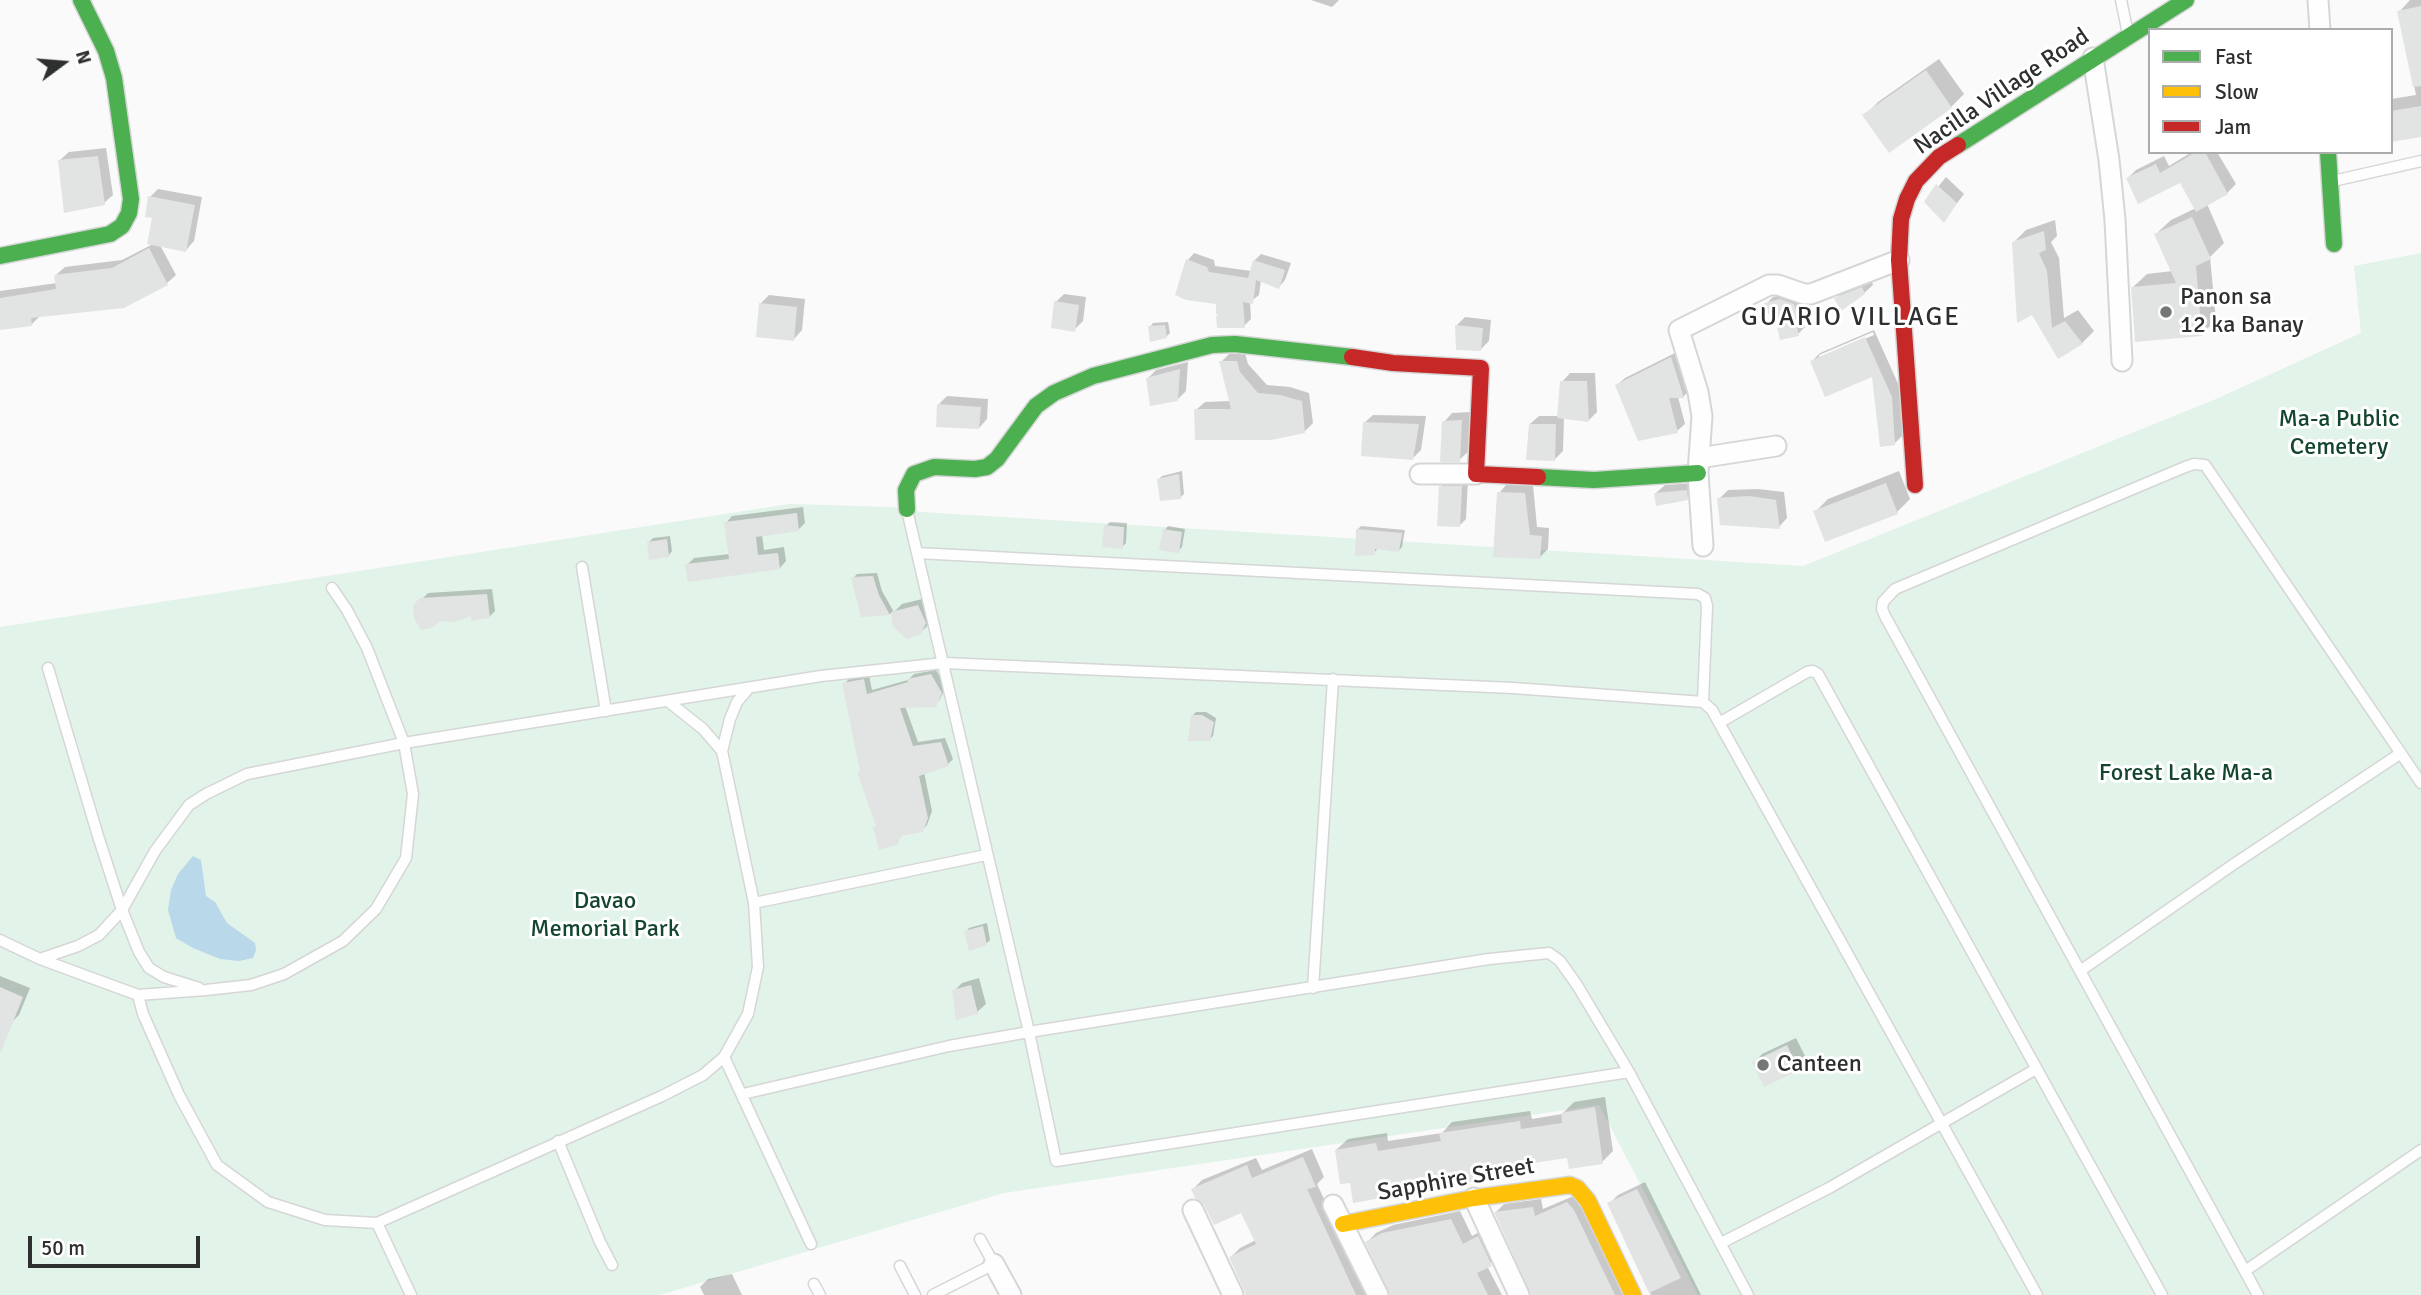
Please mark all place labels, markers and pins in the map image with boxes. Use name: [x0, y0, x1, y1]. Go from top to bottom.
place label: Panon sa 12 ka Banay: [2180, 284, 2304, 340]
marker: Panon sa 12 ka Banay: [2158, 304, 2174, 320]
place label: Canteen: [1777, 1051, 1862, 1079]
marker: Canteen: [1755, 1057, 1771, 1073]

